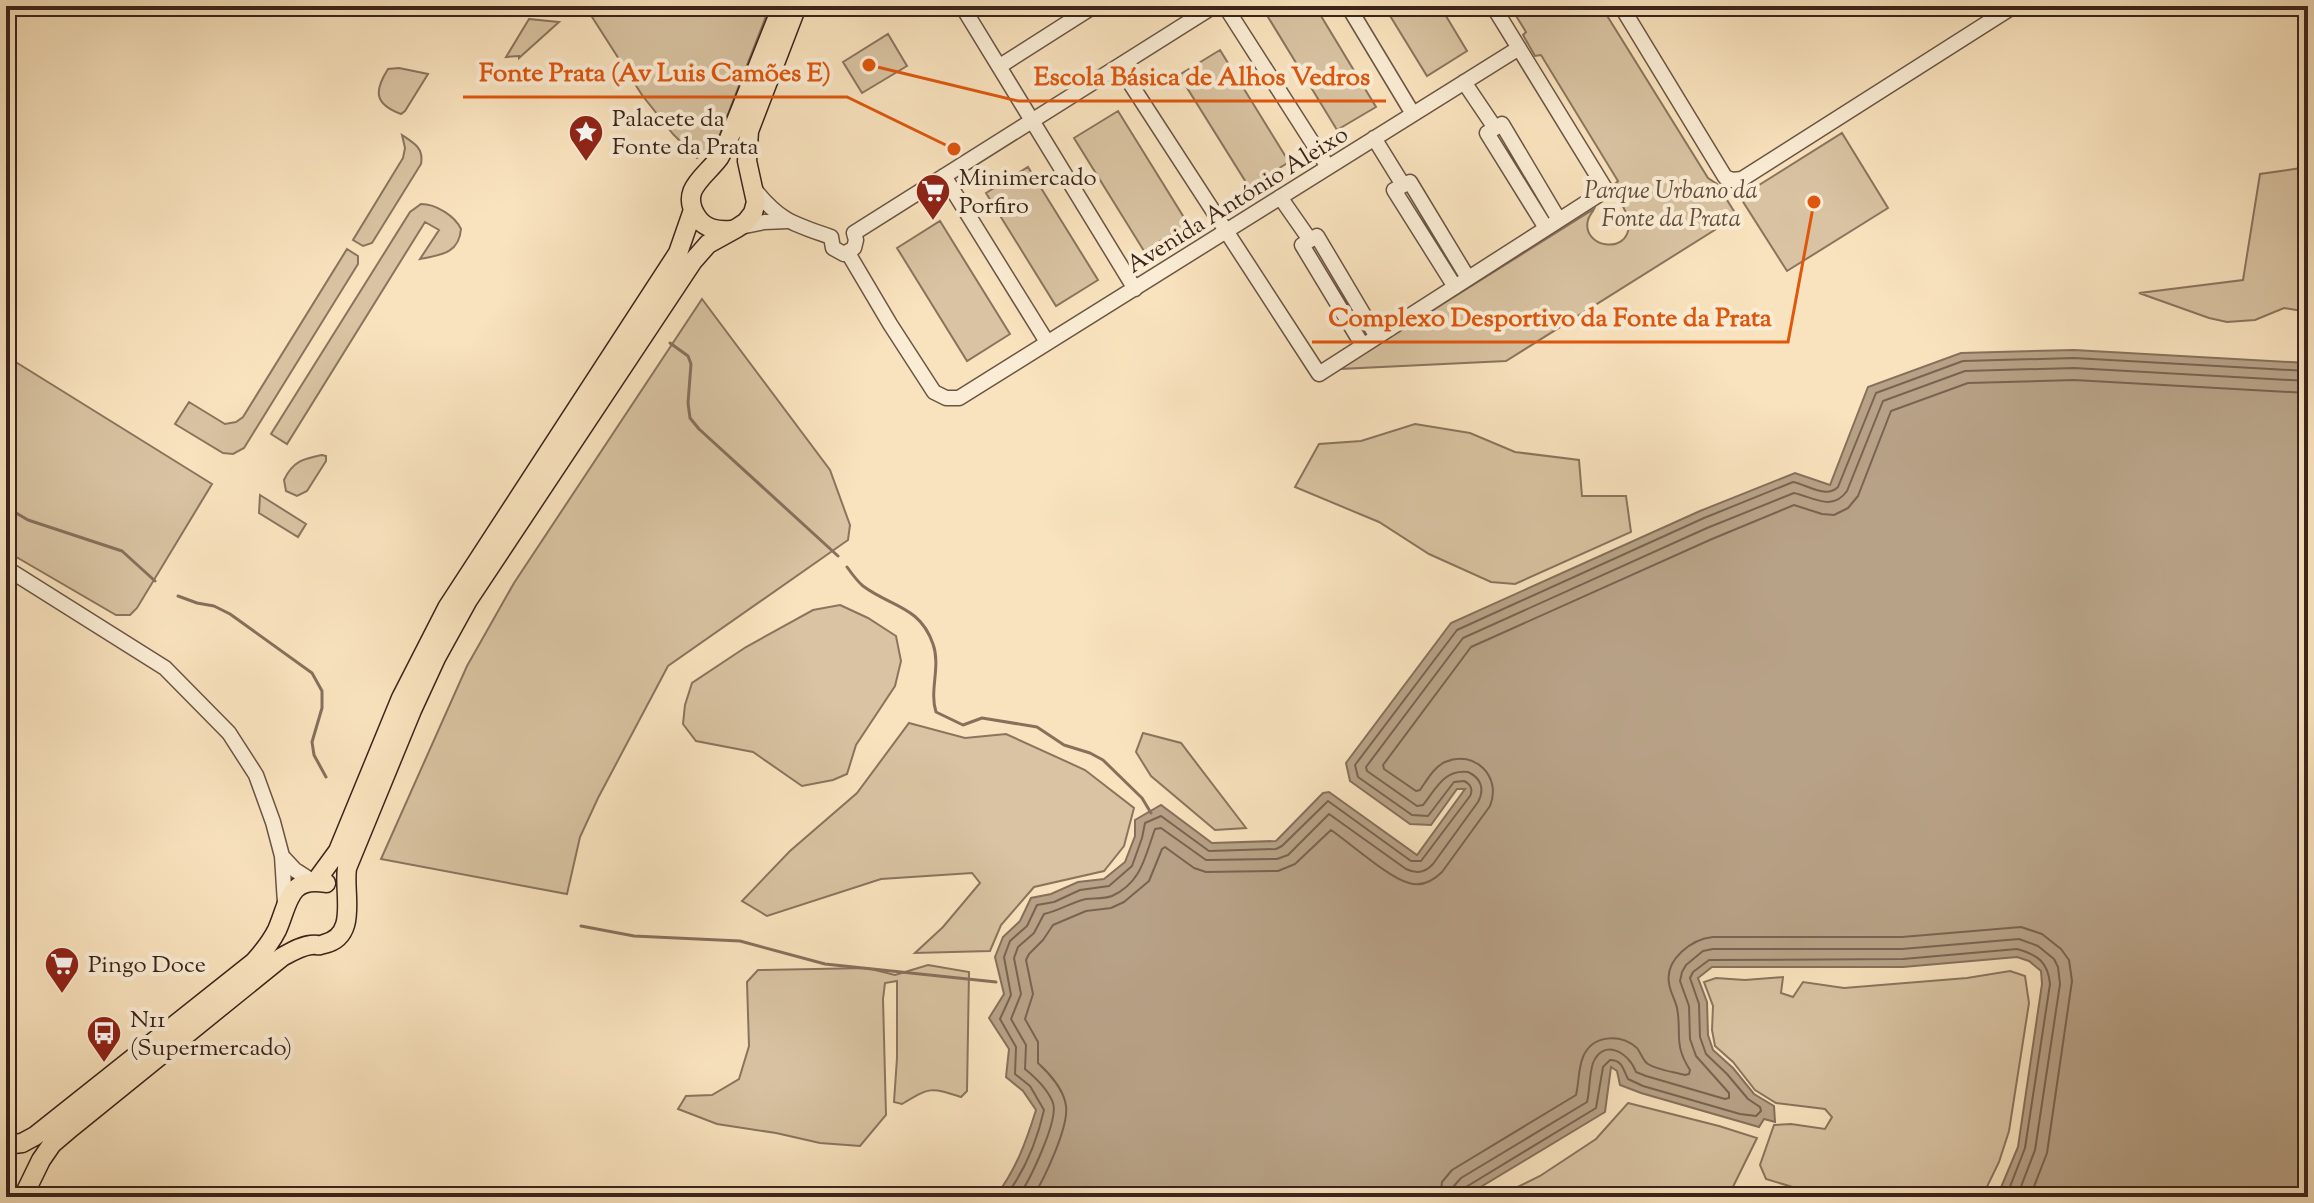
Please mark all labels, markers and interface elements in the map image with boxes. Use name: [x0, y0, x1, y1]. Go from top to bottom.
callout: Fonte Prata (Av Luis Camões E): [463, 47, 847, 97]
callout: Escola Básica de Alhos Vedros: [1018, 51, 1386, 101]
text: Fonte Prata (Av Luis Camões E): [479, 56, 831, 93]
text: Escola Básica de Alhos Vedros: [1034, 60, 1370, 97]
place label: Palacete da Fonte da Prata: [612, 103, 759, 165]
place icon: Palacete da Fonte da Prata: [567, 113, 605, 163]
street label: Avenida António Aleixo: [1121, 119, 1356, 283]
place label: Minimercado Porfiro: [959, 162, 1097, 224]
supermarket icon: Minimercado Porfiro: [914, 172, 952, 222]
park label: Parque Urbano da Fonte da Prata: [1584, 175, 1758, 237]
callout: Complexo Desportivo da Fonte da Prata: [1312, 292, 1788, 342]
text: Complexo Desportivo da Fonte da Prata: [1328, 301, 1772, 338]
supermarket icon: Pingo Doce: [43, 945, 81, 995]
place label: Pingo Doce: [88, 949, 206, 983]
place label: N11 (Supermercado): [130, 1004, 292, 1066]
bus stop icon: N11 (Supermercado): [85, 1014, 123, 1064]

